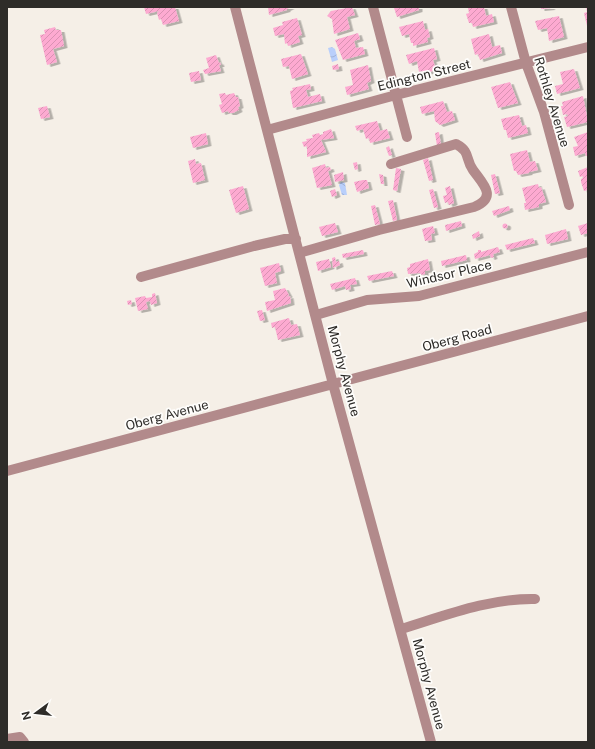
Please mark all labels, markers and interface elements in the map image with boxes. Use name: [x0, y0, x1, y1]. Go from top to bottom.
street label: Rothley Avenue: [531, 55, 573, 149]
street label: Edington Street: [376, 56, 472, 94]
street label: Windsor Place: [405, 257, 493, 291]
street label: Oberg Road: [421, 322, 493, 354]
street label: Morphy Avenue: [325, 324, 363, 418]
street label: Oberg Avenue: [124, 397, 210, 433]
street label: Morphy Avenue: [410, 637, 448, 731]
north arrow: [16, 693, 56, 733]
text: N: [19, 710, 33, 721]

